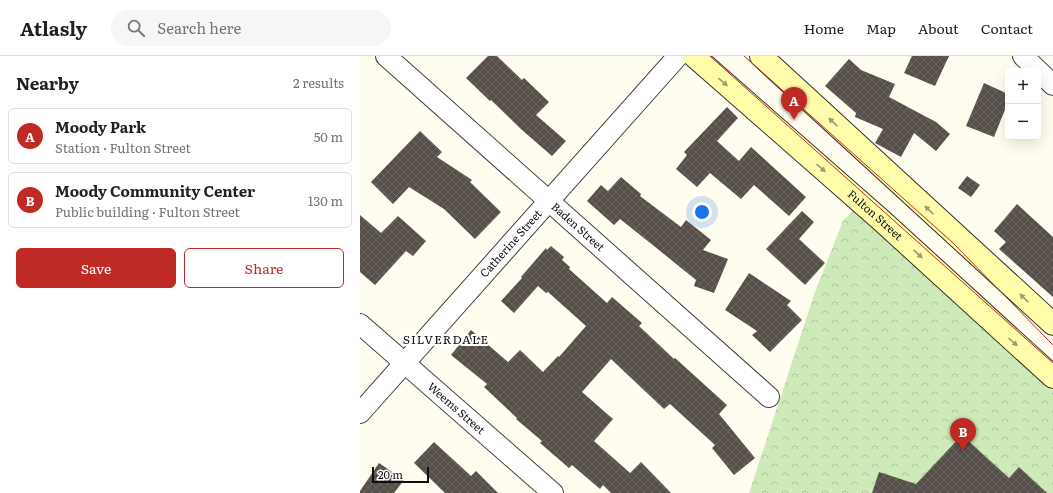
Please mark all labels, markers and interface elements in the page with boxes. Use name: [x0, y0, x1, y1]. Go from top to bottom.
search box: [111, 10, 391, 46]
text: Atlasly: [20, 14, 87, 42]
text: Search here: [157, 16, 241, 39]
icon: search: [125, 17, 147, 39]
text: Home: [804, 18, 844, 38]
text: Map: [866, 18, 896, 38]
text: About: [918, 18, 959, 38]
text: Contact: [981, 18, 1033, 38]
map controls: [1005, 68, 1041, 140]
button: +: [1005, 68, 1041, 104]
text: Nearby: [16, 70, 79, 95]
text: 2 results: [293, 73, 344, 92]
one-way arrow: [718, 77, 728, 86]
pin: A: [781, 87, 807, 120]
button: −: [1005, 104, 1041, 140]
text: Moody Park: [55, 115, 146, 138]
one-way arrow: [828, 117, 838, 126]
text: A: [25, 127, 35, 146]
text: 50 m: [314, 127, 343, 146]
text: Station · Fulton Street: [55, 138, 191, 157]
one-way arrow: [815, 163, 826, 172]
text: Moody Community Center: [55, 179, 255, 202]
street label: Fulton Street: [845, 185, 907, 244]
text: B: [26, 191, 34, 210]
text: 130 m: [308, 191, 343, 210]
street label: Baden Street: [549, 198, 609, 255]
text: Public building · Fulton Street: [55, 202, 240, 221]
your location: [692, 202, 712, 222]
street label: Catherine Street: [476, 205, 545, 280]
one-way arrow: [924, 205, 934, 214]
button: Save: [16, 248, 176, 288]
button: Share: [184, 248, 344, 288]
one-way arrow: [912, 250, 923, 259]
one-way arrow: [1019, 293, 1029, 303]
district label: SILVERDALE: [403, 330, 489, 348]
one-way arrow: [1008, 338, 1019, 347]
street label: Weems Street: [425, 378, 490, 438]
pin: B: [950, 418, 976, 451]
scale bar: [372, 465, 429, 484]
text: 20 m: [378, 466, 403, 482]

